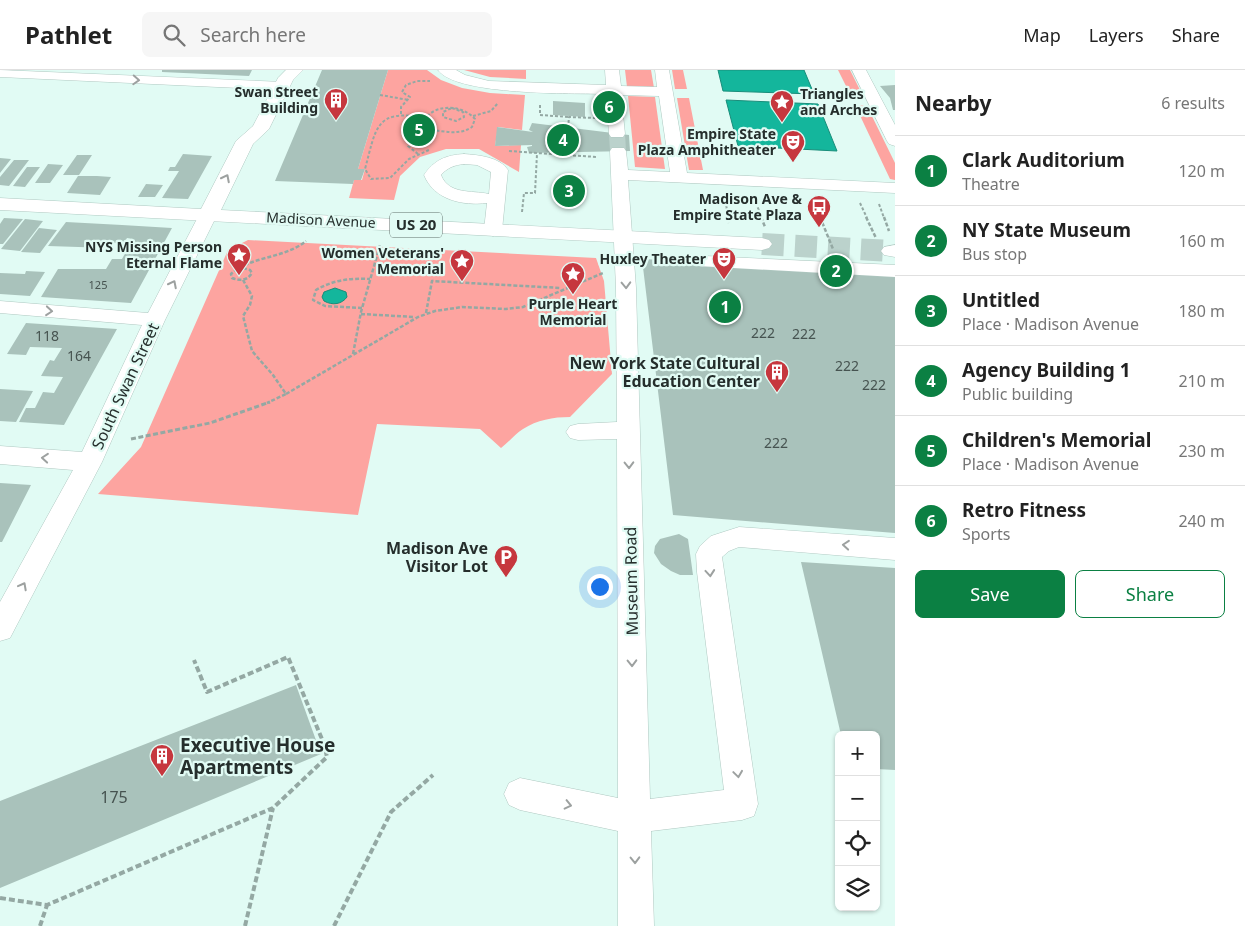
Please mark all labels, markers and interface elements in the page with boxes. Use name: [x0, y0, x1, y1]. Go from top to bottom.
search box: [142, 12, 492, 57]
text: Pathlet: [25, 18, 112, 51]
icon: search: [160, 21, 188, 49]
text: Search here: [200, 22, 306, 48]
text: Map: [1023, 23, 1061, 47]
text: Layers: [1089, 23, 1144, 47]
text: Share: [1172, 23, 1220, 47]
one-way arrow: [132, 74, 140, 85]
place label: Swan Street Building: [235, 82, 318, 117]
place label: Triangles and Arches: [800, 84, 877, 119]
building icon: Swan Street Building: [323, 87, 349, 121]
pin: 6: [593, 88, 625, 126]
place icon: Triangles and Arches: [769, 89, 795, 123]
text: Nearby: [915, 89, 991, 117]
text: 6 results: [1161, 92, 1225, 114]
pin: 5: [403, 111, 435, 149]
pin: 4: [547, 121, 579, 159]
place label: Empire State Plaza Amphitheater: [638, 124, 777, 159]
theatre icon: Empire State Plaza Amphitheater: [780, 129, 806, 163]
text: Clark Auditorium: [962, 147, 1125, 173]
text: 1: [926, 160, 936, 182]
text: 120 m: [1178, 160, 1225, 182]
pin: 3: [553, 172, 585, 210]
text: Theatre: [962, 173, 1020, 195]
one-way arrow: [220, 174, 230, 183]
place label: Madison Ave & Empire State Plaza: [673, 189, 802, 224]
bus stop icon: Madison Ave & Empire State Plaza: [806, 194, 832, 228]
street label: Madison Avenue: [266, 207, 376, 232]
road number: US 20: [390, 212, 442, 238]
text: NY State Museum: [962, 217, 1131, 243]
text: 2: [926, 230, 936, 252]
text: 160 m: [1178, 230, 1225, 252]
place label: NYS Missing Person Eternal Flame: [85, 237, 222, 272]
place icon: NYS Missing Person Eternal Flame: [226, 242, 252, 276]
place label: Women Veterans' Memorial: [321, 243, 444, 278]
text: Bus stop: [962, 243, 1027, 265]
theatre icon: Huxley Theater: [711, 246, 737, 280]
place icon: Women Veterans' Memorial: [449, 248, 475, 282]
place label: Huxley Theater: [600, 249, 707, 268]
pin: 2: [820, 252, 852, 290]
place icon: Purple Heart Memorial: [560, 261, 586, 295]
house number: 125: [89, 277, 107, 292]
one-way arrow: [167, 280, 177, 289]
one-way arrow: [621, 282, 631, 290]
text: Untitled: [962, 287, 1040, 313]
pin: 1: [709, 288, 741, 326]
place label: Purple Heart Memorial: [529, 294, 617, 329]
text: 3: [926, 300, 936, 322]
text: 180 m: [1178, 300, 1225, 322]
one-way arrow: [45, 306, 53, 317]
text: Place · Madison Avenue: [962, 313, 1139, 335]
street label: South Swan Street: [86, 319, 164, 453]
house number: 222: [751, 323, 775, 342]
house number: 222: [792, 324, 816, 343]
house number: 118: [35, 326, 59, 345]
house number: 164: [67, 346, 91, 365]
place label: New York State Cultural Education Center: [569, 352, 760, 392]
house number: 222: [835, 356, 859, 375]
text: Agency Building 1: [962, 357, 1131, 383]
building icon: New York State Cultural Education Center: [764, 359, 790, 393]
text: 4: [926, 370, 936, 392]
text: 210 m: [1178, 370, 1225, 392]
house number: 222: [862, 375, 886, 394]
text: Public building: [962, 383, 1073, 405]
text: Children's Memorial: [962, 427, 1151, 453]
house number: 222: [764, 433, 788, 452]
text: 5: [926, 440, 936, 462]
text: 230 m: [1178, 440, 1225, 462]
one-way arrow: [41, 453, 49, 464]
text: Place · Madison Avenue: [962, 453, 1139, 475]
one-way arrow: [624, 462, 634, 470]
text: Retro Fitness: [962, 497, 1086, 523]
text: 6: [926, 510, 936, 532]
text: 240 m: [1178, 510, 1225, 532]
text: Sports: [962, 523, 1010, 545]
street label: Museum Road: [619, 527, 643, 635]
place label: Madison Ave Visitor Lot: [386, 537, 488, 577]
one-way arrow: [842, 540, 850, 551]
parking icon: Madison Ave Visitor Lot: [493, 544, 519, 578]
one-way arrow: [704, 569, 715, 577]
button: Save: [915, 570, 1065, 618]
button: Share: [1075, 570, 1225, 618]
your location: [587, 574, 613, 600]
one-way arrow: [17, 582, 27, 591]
one-way arrow: [627, 660, 637, 667]
map controls: [835, 731, 880, 911]
button: +: [835, 731, 880, 776]
place label: Executive House Apartments: [180, 732, 335, 780]
building icon: Executive House Apartments: [149, 743, 175, 777]
one-way arrow: [732, 770, 743, 778]
button: −: [835, 776, 880, 821]
house number: 175: [100, 786, 128, 808]
one-way arrow: [564, 799, 572, 810]
button: locate: [835, 821, 880, 866]
one-way arrow: [630, 857, 640, 865]
button: layers: [835, 866, 880, 911]

